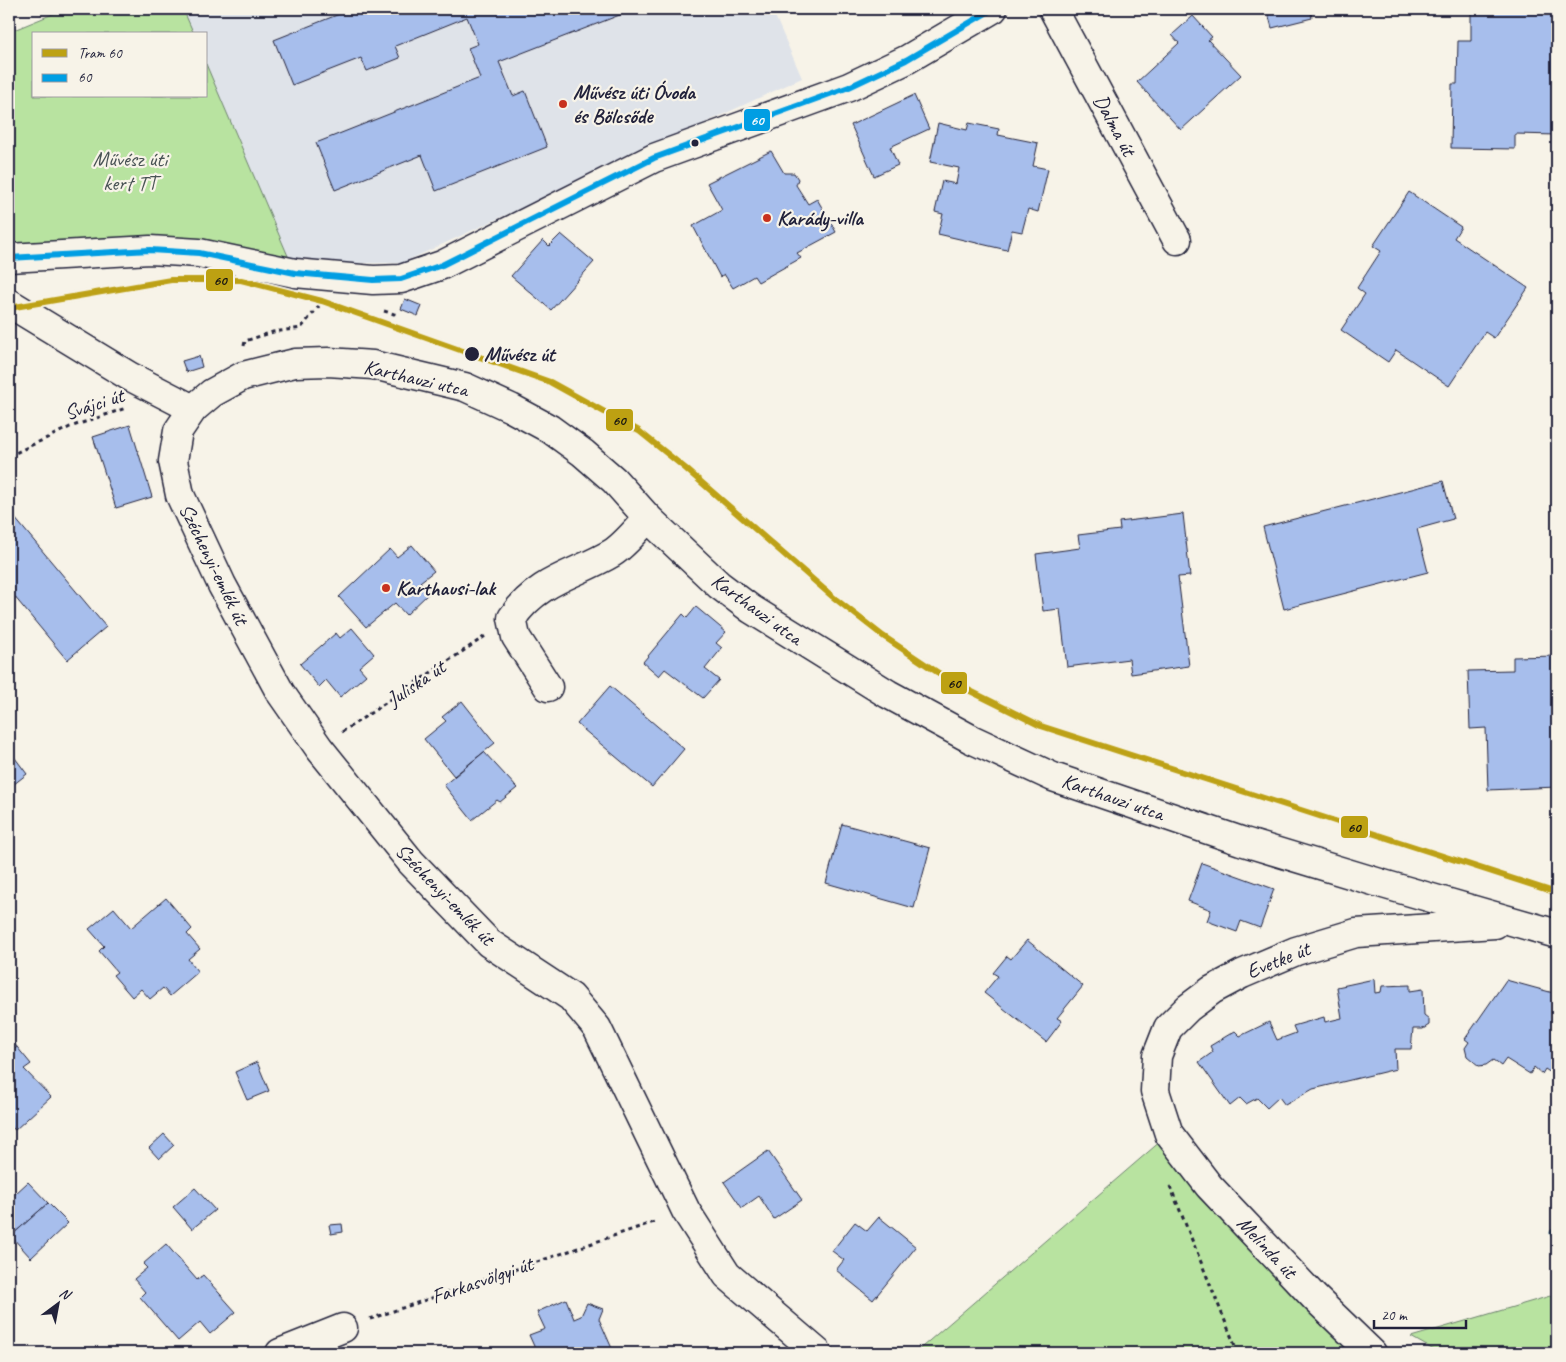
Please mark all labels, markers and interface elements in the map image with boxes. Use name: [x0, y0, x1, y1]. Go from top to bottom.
legend: [32, 32, 208, 98]
text: Tram 60: [78, 44, 123, 63]
text: 60: [78, 68, 93, 87]
place label: Művész úti Óvoda és Bölcsőde: [573, 79, 696, 129]
street label: Dalma út: [1088, 90, 1143, 162]
marker: Művész úti Óvoda és Bölcsőde: [557, 98, 569, 110]
line badge: 60: [743, 108, 771, 132]
text: 60: [751, 112, 765, 129]
unlabelled marker: [690, 138, 700, 148]
park label: Művész úti kert TT: [93, 146, 170, 196]
place label: Karády-villa: [777, 205, 864, 232]
marker: Karády-villa: [761, 212, 773, 224]
line badge: 60: [205, 268, 234, 292]
text: 60: [214, 272, 228, 289]
place label: Művész út: [484, 341, 557, 367]
marker: Művész út: [463, 345, 481, 363]
street label: Karthauzi utca: [361, 353, 473, 403]
street label: Svájci út: [61, 382, 129, 426]
line badge: 60: [605, 408, 634, 432]
text: 60: [613, 412, 627, 429]
street label: Széchenyi-emlék út: [173, 499, 255, 631]
street label: Karthauzi utca: [706, 567, 809, 652]
place label: Karthausi-lak: [396, 575, 497, 601]
marker: Karthausi-lak: [380, 582, 392, 594]
street label: Juliska út: [381, 653, 452, 712]
line badge: 60: [940, 671, 968, 695]
text: 60: [948, 675, 962, 692]
street label: Karthauzi utca: [1059, 767, 1170, 827]
line badge: 60: [1340, 815, 1369, 839]
text: 60: [1348, 819, 1362, 836]
street label: Széchenyi-emlék út: [390, 838, 502, 952]
street label: Evetke út: [1243, 935, 1315, 984]
street label: Melinda út: [1232, 1210, 1304, 1285]
street label: Farkasvölgyi út: [428, 1250, 538, 1309]
north arrow: [32, 1280, 82, 1330]
text: N: [56, 1284, 75, 1304]
scale bar: [1374, 1297, 1466, 1329]
text: 20 m: [1381, 1306, 1408, 1325]

